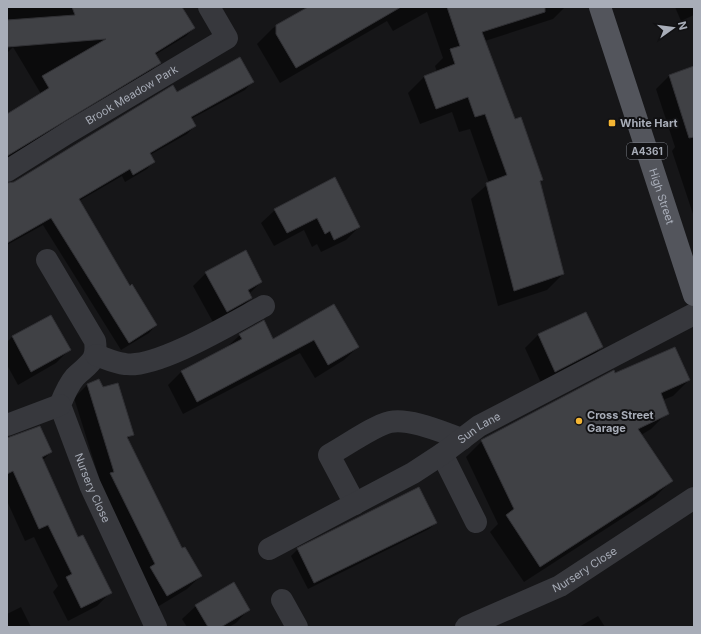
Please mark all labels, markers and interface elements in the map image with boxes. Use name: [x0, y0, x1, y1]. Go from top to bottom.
north arrow: [653, 8, 693, 48]
text: N: [675, 20, 691, 31]
street label: Brook Meadow Park: [83, 62, 180, 128]
place label: White Hart: [620, 116, 678, 130]
marker: White Hart: [607, 118, 617, 128]
road number: A4361: [627, 143, 667, 159]
street label: High Street: [646, 166, 678, 226]
place label: Cross Street Garage: [587, 408, 654, 435]
street label: Sun Lane: [455, 409, 503, 447]
marker: Cross Street Garage: [574, 416, 584, 426]
street label: Nursery Close: [72, 451, 114, 525]
street label: Nursery Close: [550, 544, 620, 596]

